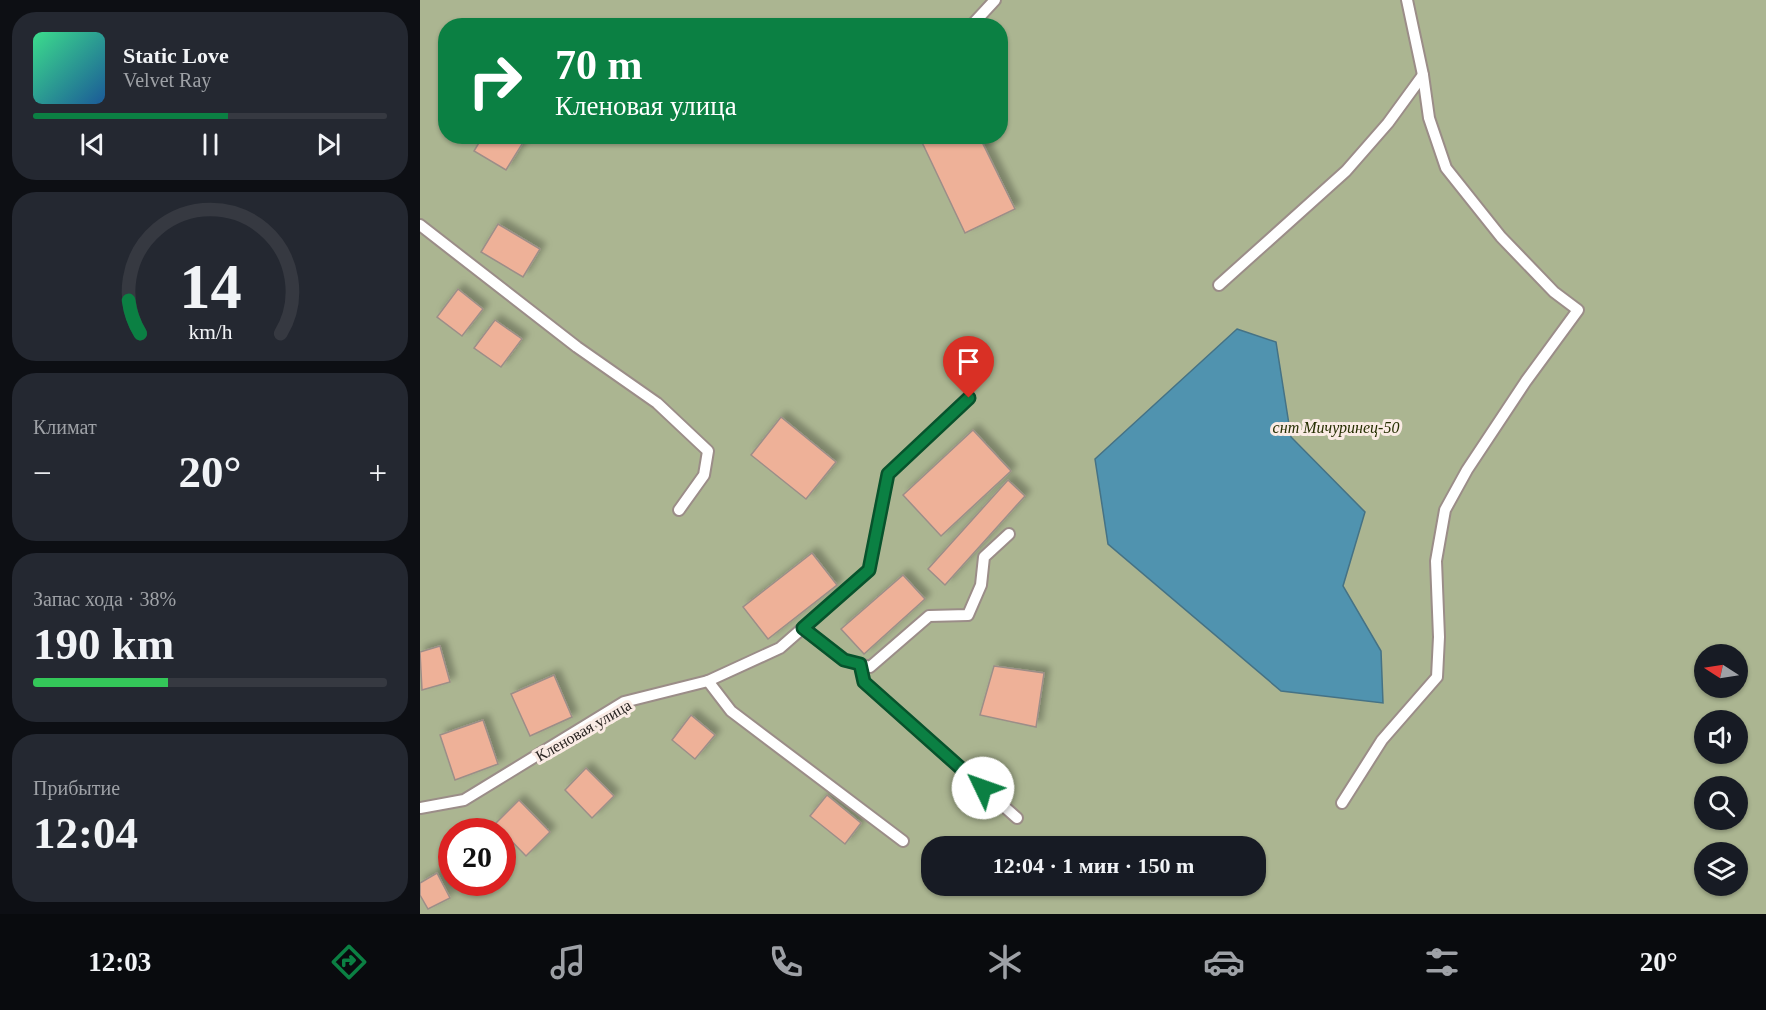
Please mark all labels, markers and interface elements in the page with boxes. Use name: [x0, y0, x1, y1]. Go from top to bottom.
icon: right: [456, 42, 534, 120]
text: 70 m: [555, 42, 643, 88]
text: Static Love: [123, 43, 229, 68]
text: Velvet Ray: [123, 69, 211, 91]
text: Кленовая улица: [555, 91, 737, 121]
icon: previous: [76, 128, 109, 161]
icon: pause: [194, 128, 227, 161]
icon: next: [312, 128, 345, 161]
text: 14: [179, 252, 241, 321]
text: km/h: [188, 320, 232, 344]
pin: [943, 336, 994, 398]
icon: arrive: [952, 345, 985, 378]
text: Климат: [33, 416, 97, 438]
park label: снт Мичуринец-50: [1273, 419, 1399, 437]
text: 20°: [179, 447, 242, 497]
text: −: [33, 455, 52, 491]
text: +: [368, 455, 387, 491]
text: Запас хода · 38%: [33, 588, 176, 610]
text: 190 km: [33, 619, 174, 669]
north arrow: [1694, 644, 1748, 698]
map controls: [1694, 644, 1748, 896]
street label: Кленовая улица: [532, 696, 635, 766]
button: sound: [1694, 710, 1748, 764]
position arrow: [951, 756, 1015, 820]
button: search: [1694, 776, 1748, 830]
text: Прибытие: [33, 777, 120, 799]
text: 12:04: [33, 808, 138, 858]
speed limit sign: 20: [438, 818, 516, 896]
button: layers: [1694, 842, 1748, 896]
text: 12:04 · 1 мин · 150 m: [993, 853, 1194, 878]
icon: directions: [328, 941, 370, 983]
icon: music: [547, 941, 589, 983]
icon: phone: [765, 941, 807, 983]
icon: climate: [984, 941, 1026, 983]
icon: car: [1203, 941, 1245, 983]
icon: filters: [1421, 941, 1463, 983]
text: 12:03: [88, 947, 151, 977]
text: 20°: [1640, 947, 1678, 977]

